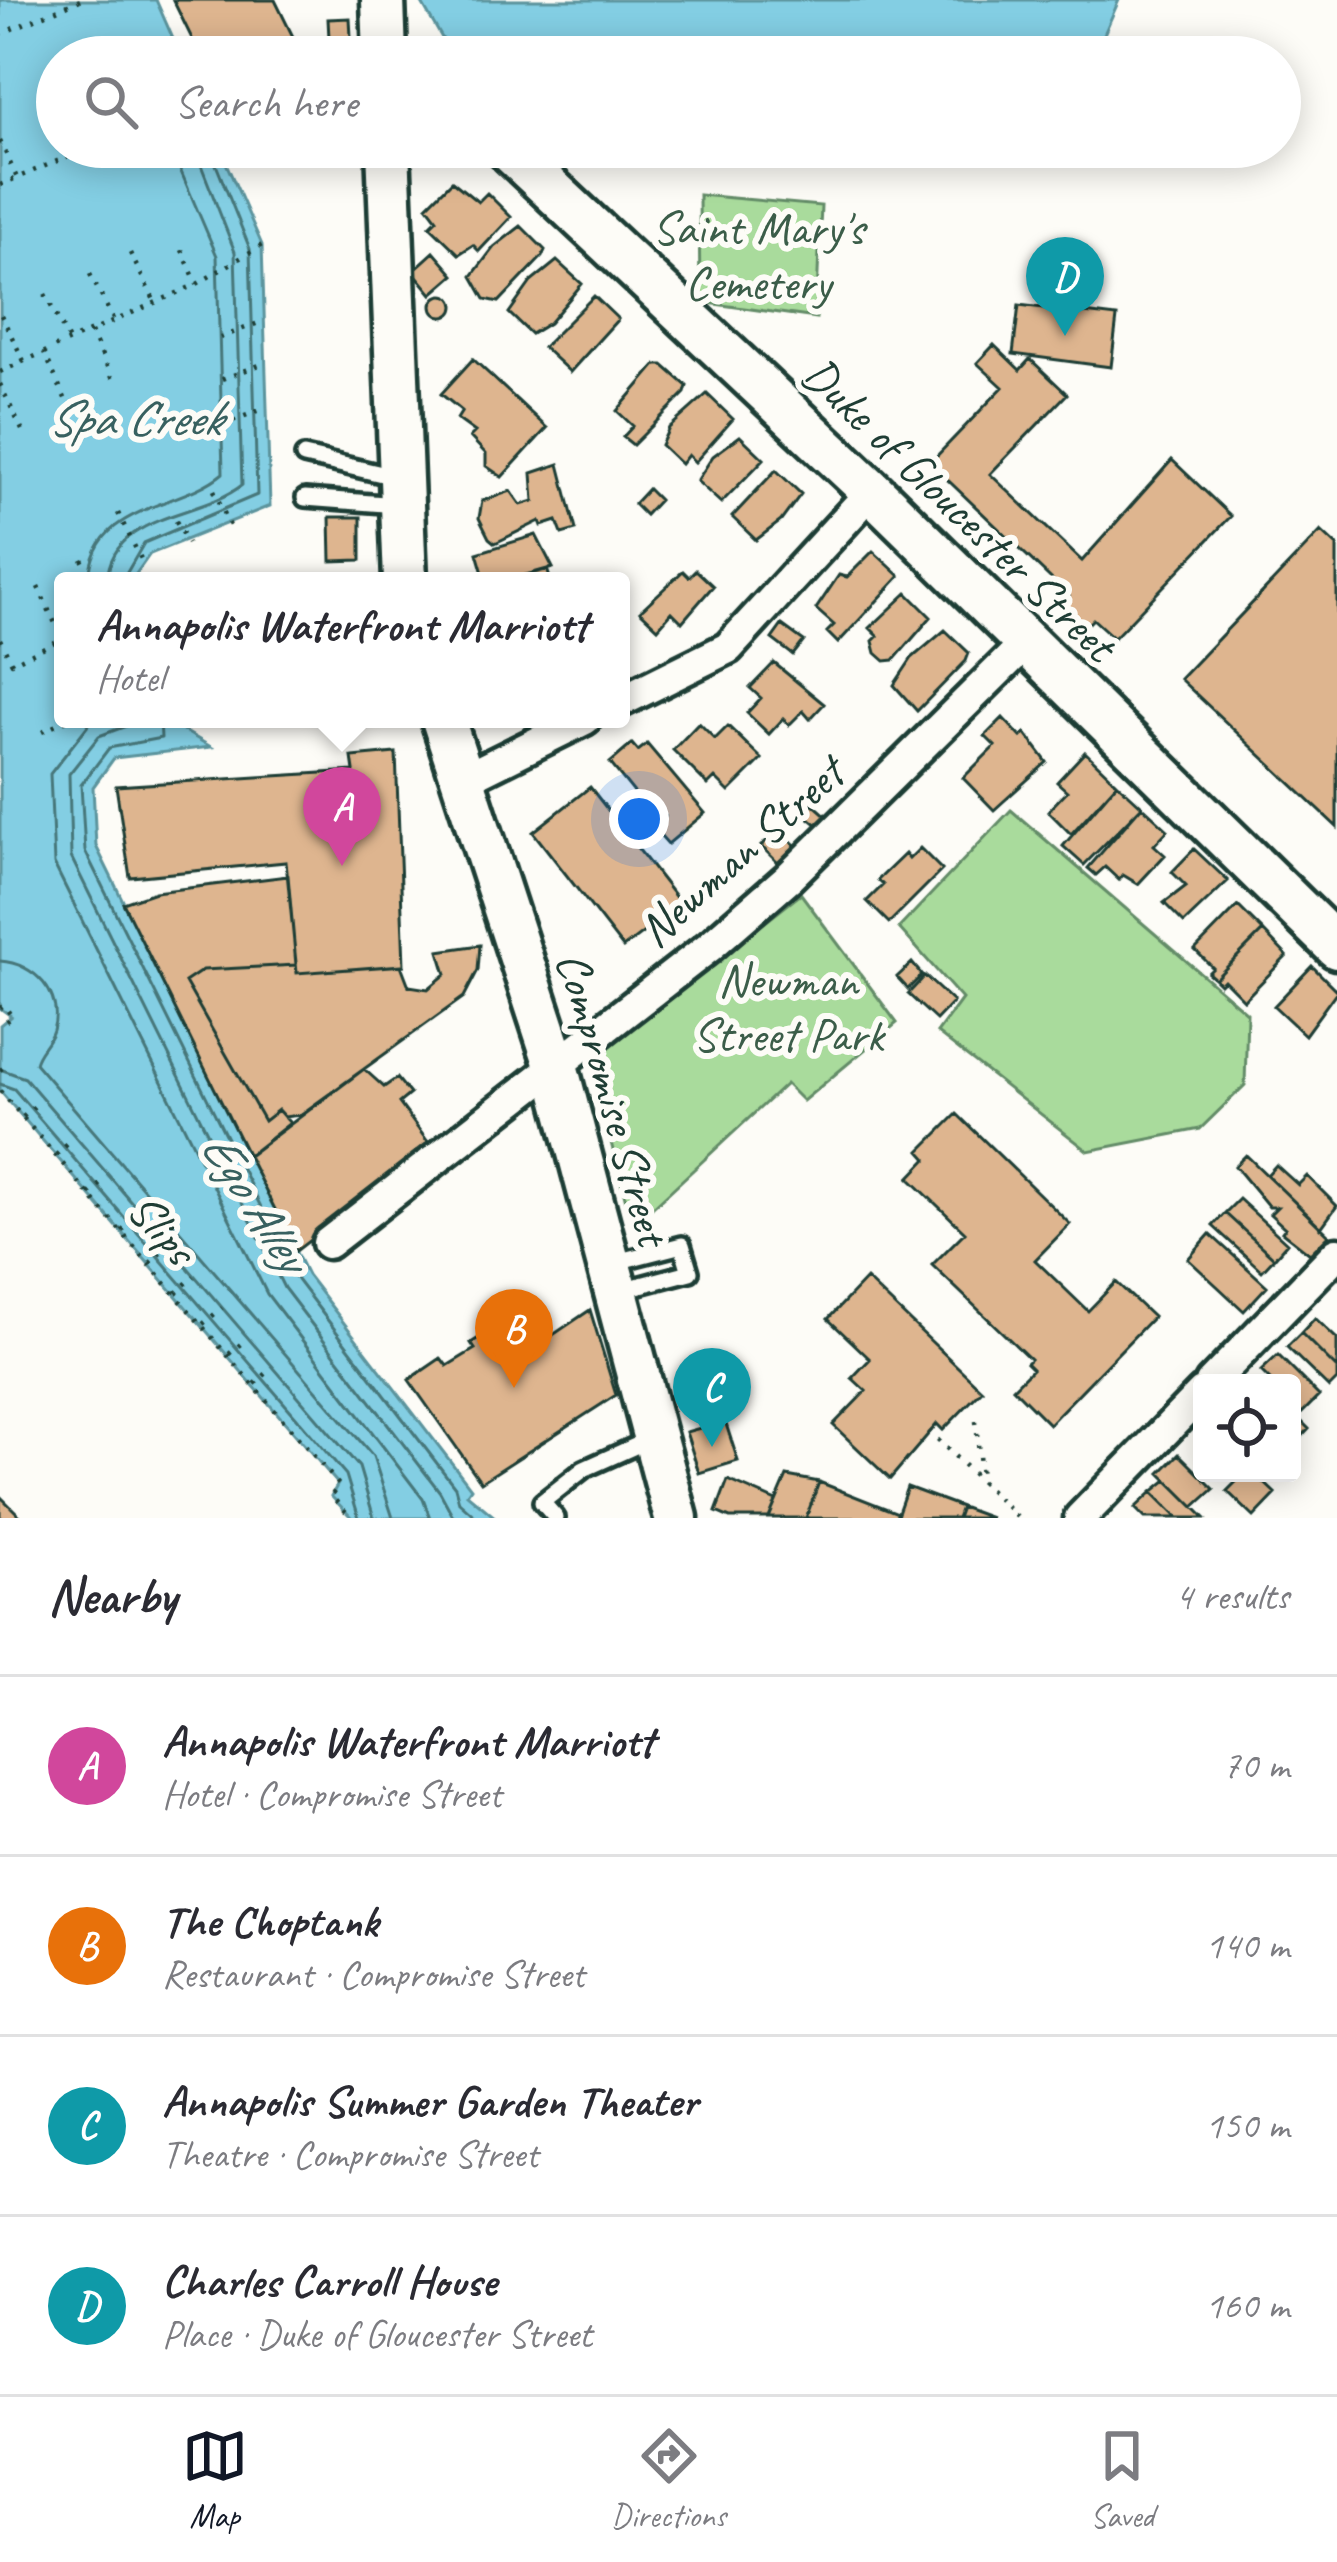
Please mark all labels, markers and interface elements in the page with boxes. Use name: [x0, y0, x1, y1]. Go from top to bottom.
search box: [36, 36, 1301, 168]
icon: search: [78, 69, 144, 135]
text: Search here: [174, 74, 357, 131]
park label: Saint Mary's Cemetery: [652, 198, 869, 313]
pin: D: [1026, 237, 1104, 336]
street label: Duke of Gloucester Street: [790, 344, 1131, 676]
water label: Spa Creek: [47, 386, 230, 450]
popup: [54, 572, 630, 728]
text: Annapolis Waterfront Marriott: [96, 597, 588, 654]
text: Hotel: [96, 654, 164, 703]
street label: Newman Street: [625, 740, 860, 960]
pin: A: [303, 767, 381, 866]
your location: [609, 789, 669, 849]
street label: Compromise Street: [543, 945, 685, 1256]
park label: Newman Street Park: [693, 950, 887, 1065]
water label: Ego Alley: [187, 1119, 328, 1289]
street label: Slips: [115, 1180, 212, 1280]
pin: B: [475, 1289, 553, 1388]
pin: C: [673, 1348, 751, 1447]
map controls: [1193, 1374, 1301, 1482]
button: locate: [1193, 1374, 1301, 1482]
text: Nearby: [48, 1564, 176, 1628]
text: 4 results: [1175, 1572, 1289, 1621]
text: Annapolis Waterfront Marriott: [162, 1713, 654, 1770]
text: A: [77, 1741, 97, 1790]
text: 70 m: [1223, 1741, 1289, 1790]
text: Hotel · Compromise Street: [162, 1770, 501, 1819]
text: The Choptank: [162, 1893, 378, 1950]
text: B: [77, 1921, 97, 1970]
text: 140 m: [1205, 1921, 1289, 1970]
text: Restaurant · Compromise Street: [162, 1950, 585, 1999]
text: Annapolis Summer Garden Theater: [162, 2073, 697, 2130]
text: C: [78, 2101, 96, 2150]
text: 150 m: [1205, 2101, 1289, 2150]
text: Theatre · Compromise Street: [162, 2130, 538, 2179]
text: Charles Carroll House: [162, 2253, 496, 2310]
text: D: [76, 2281, 98, 2330]
text: 160 m: [1205, 2281, 1289, 2330]
text: Place · Duke of Gloucester Street: [162, 2310, 592, 2359]
tab: Map: [182, 2423, 248, 2537]
tab: Directions: [611, 2423, 726, 2537]
tab: Saved: [1089, 2423, 1155, 2537]

